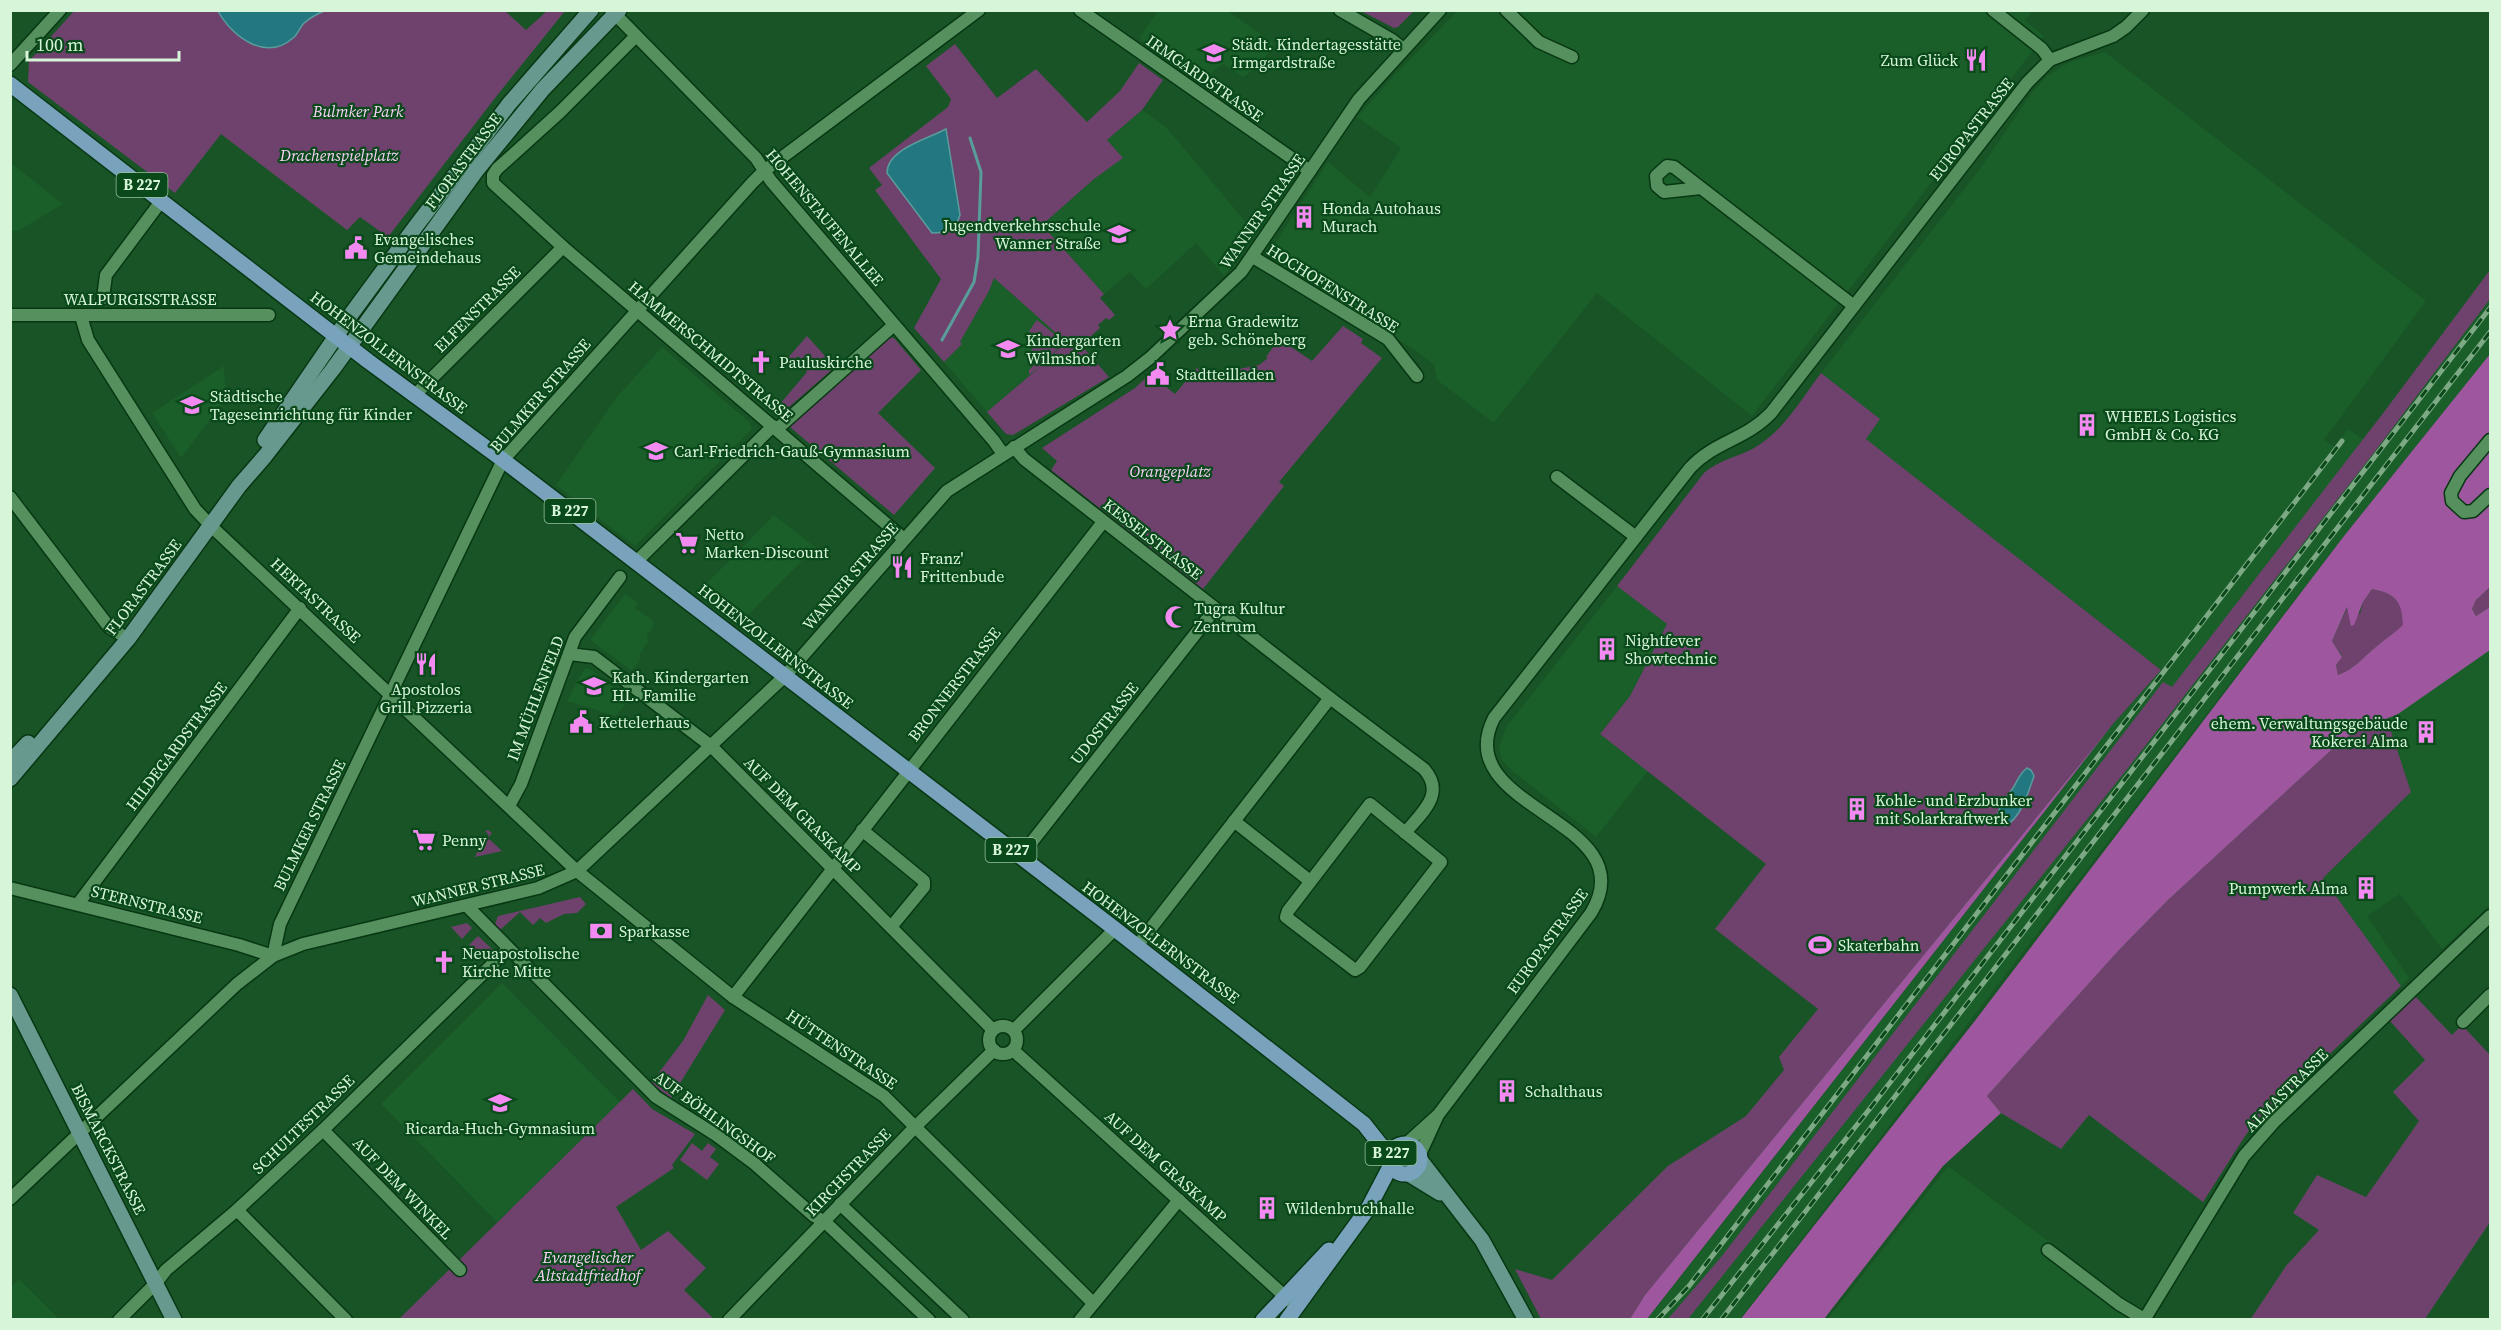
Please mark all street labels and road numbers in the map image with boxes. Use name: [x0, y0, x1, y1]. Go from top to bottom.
street label: IRMGARDSTRASSE: [1142, 29, 1268, 127]
street label: EUROPASTRASSE: [1924, 73, 2018, 185]
street label: FLORASTRASSE: [420, 108, 507, 214]
street label: HOHENSTAUFENALLEE: [761, 144, 889, 290]
street label: WANNER STRASSE: [1214, 149, 1310, 273]
road number: B 227: [116, 173, 168, 197]
street label: HOCHOFENSTRASSE: [1263, 238, 1404, 338]
street label: ELFENSTRASSE: [429, 261, 525, 357]
street label: HAMMERSCHMIDTSTRASSE: [624, 276, 798, 427]
street label: HOHENZOLLERNSTRASSE: [306, 286, 472, 419]
street label: WALPURGISSTRASSE: [63, 288, 217, 310]
street label: BULMKER STRASSE: [485, 333, 596, 456]
street label: KESSELSTRASSE: [1099, 493, 1207, 585]
road number: B 227: [544, 499, 596, 523]
street label: WANNER STRASSE: [797, 517, 903, 634]
street label: FLORASTRASSE: [100, 534, 187, 640]
street label: HERTASTRASSE: [266, 552, 366, 648]
street label: HOHENZOLLERNSTRASSE: [694, 578, 858, 714]
street label: BRONNERSTRASSE: [903, 622, 1006, 745]
street label: IM MÜHLENFELD: [501, 632, 569, 764]
street label: HILDEGARDSTRASSE: [120, 677, 232, 815]
street label: UDOSTRASSE: [1065, 677, 1143, 769]
street label: AUF DEM GRASKAMP: [739, 751, 867, 879]
street label: BULMKER STRASSE: [268, 755, 351, 894]
road number: B 227: [986, 838, 1036, 862]
street label: WANNER STRASSE: [409, 858, 547, 912]
street label: HOHENZOLLERNSTRASSE: [1078, 876, 1244, 1009]
street label: STERNSTRASSE: [89, 880, 205, 929]
street label: EUROPASTRASSE: [1501, 884, 1593, 998]
street label: HÜTTENSTRASSE: [782, 1004, 902, 1094]
street label: ALMASTRASSE: [2240, 1043, 2333, 1136]
street label: AUF BÖHLINGSHOF: [650, 1065, 780, 1169]
street label: SCHULTESTRASSE: [247, 1069, 359, 1179]
street label: BISMARCKSTRASSE: [67, 1080, 152, 1218]
street label: AUF DEM GRASKAMP: [1100, 1105, 1232, 1227]
street label: KIRCHSTRASSE: [800, 1123, 896, 1221]
street label: AUF DEM WINKEL: [348, 1132, 458, 1244]
road number: B 227: [1366, 1141, 1416, 1165]

